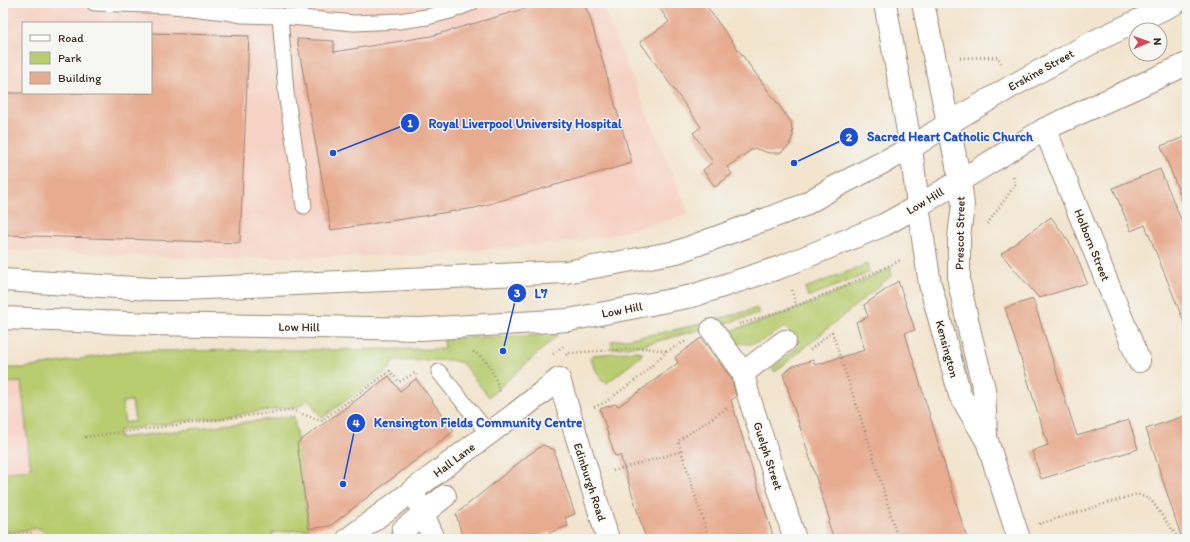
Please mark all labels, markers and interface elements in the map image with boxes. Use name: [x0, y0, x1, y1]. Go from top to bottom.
legend: [22, 22, 152, 94]
north arrow: [1128, 22, 1168, 62]
text: Road: [58, 31, 84, 45]
text: N: [1151, 38, 1164, 46]
street label: Erskine Street: [1006, 46, 1077, 94]
text: Park: [58, 51, 82, 65]
text: Building: [58, 71, 102, 85]
callout: Royal Liverpool University Hospital: [400, 111, 630, 136]
text: 1: [407, 116, 413, 130]
text: Royal Liverpool University Hospital: [428, 116, 622, 132]
callout: Sacred Heart Catholic Church: [839, 124, 1041, 149]
text: Sacred Heart Catholic Church: [867, 129, 1034, 144]
text: 2: [846, 130, 853, 144]
street label: Low Hill: [904, 184, 947, 218]
street label: Prescot Street: [952, 196, 968, 270]
street label: Holborn Street: [1071, 207, 1113, 283]
callout: L7: [507, 281, 556, 306]
text: 3: [514, 286, 521, 300]
text: L7: [534, 286, 548, 301]
street label: Low Hill: [600, 299, 644, 321]
street label: Kensington: [933, 319, 961, 379]
street label: Low Hill: [278, 320, 320, 334]
callout: Kensington Fields Community Centre: [346, 410, 590, 435]
text: Kensington Fields Community Centre: [374, 415, 582, 431]
text: 4: [352, 416, 360, 430]
street label: Guelph Street: [750, 420, 786, 492]
street label: Hall Lane: [430, 440, 478, 480]
street label: Edinburgh Road: [571, 441, 609, 523]

